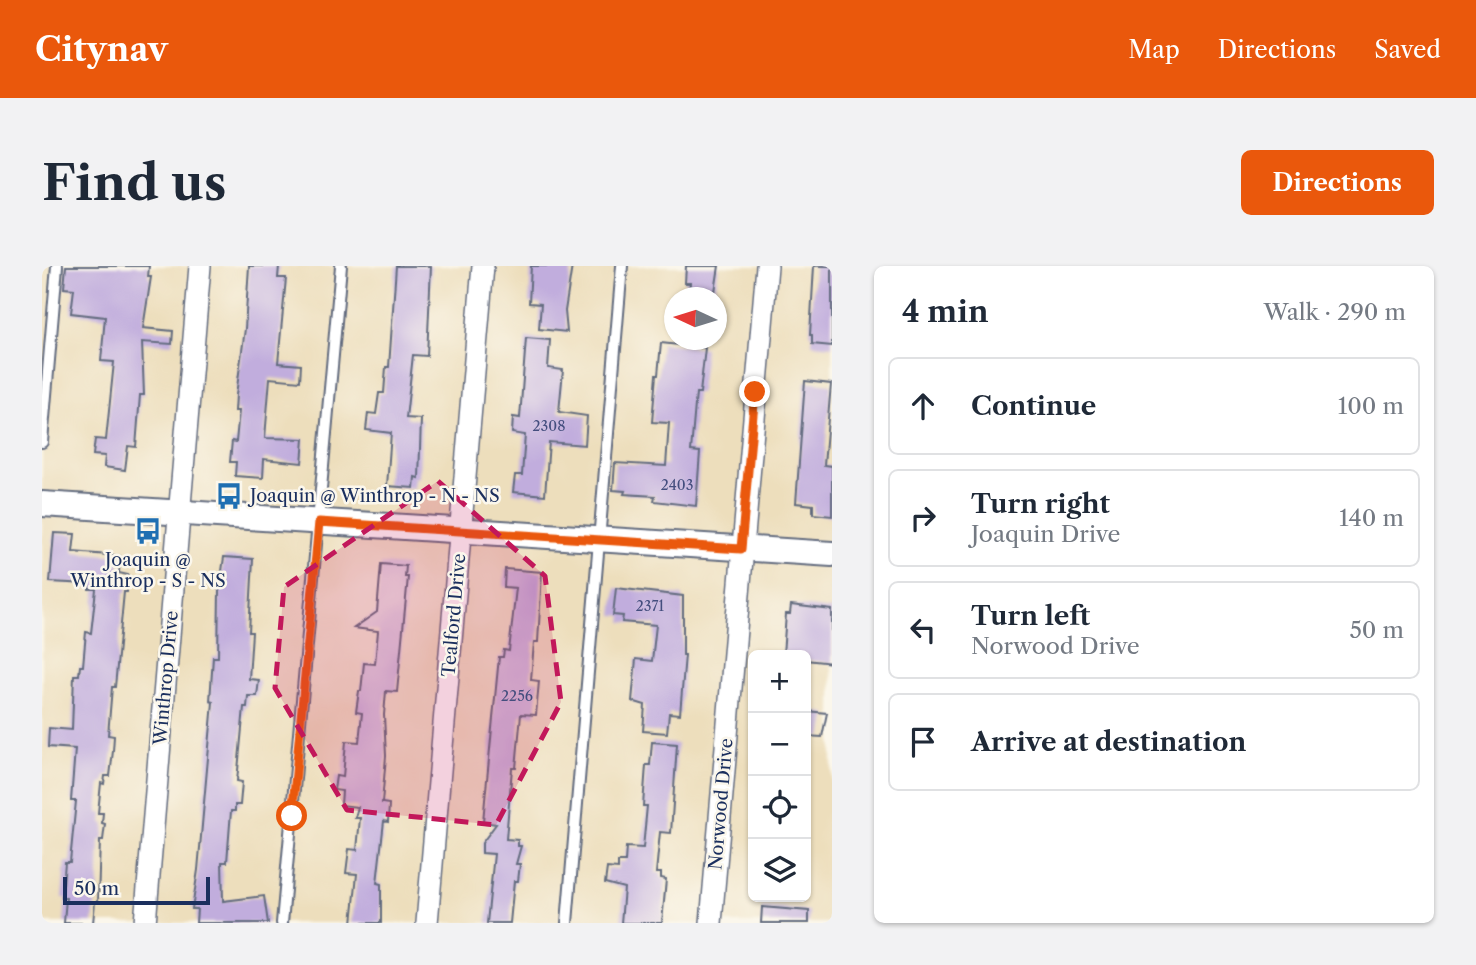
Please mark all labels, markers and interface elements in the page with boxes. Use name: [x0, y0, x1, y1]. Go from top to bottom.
text: Citynav: [35, 29, 168, 70]
text: Map: [1128, 35, 1180, 64]
text: Directions: [1218, 35, 1336, 64]
text: Saved: [1374, 35, 1441, 64]
button: Directions: [1241, 150, 1434, 215]
text: Find us: [42, 152, 226, 213]
north arrow: [664, 287, 727, 350]
text: 4 min: [902, 293, 988, 330]
text: Walk · 290 m: [1264, 298, 1406, 326]
route end: [739, 376, 770, 407]
icon: ahead: [904, 387, 942, 425]
text: Continue: [971, 390, 1096, 422]
text: 100 m: [1338, 392, 1404, 420]
house number: 2308: [533, 417, 565, 435]
house number: 2403: [661, 476, 693, 494]
bus stop icon: Joaquin @ Winthrop - N - NS: [214, 481, 244, 511]
place label: Joaquin @ Winthrop - N - NS: [247, 485, 500, 507]
text: Turn right: [971, 488, 1110, 520]
icon: right: [904, 499, 942, 537]
text: 140 m: [1339, 504, 1404, 532]
bus stop icon: Joaquin @ Winthrop - S - NS: [133, 516, 163, 546]
text: Joaquin Drive: [971, 520, 1120, 548]
place label: Joaquin @ Winthrop - S - NS: [69, 549, 226, 592]
street label: Tealford Drive: [438, 552, 470, 678]
house number: 2371: [636, 597, 664, 615]
text: Turn left: [971, 600, 1090, 632]
street label: Winthrop Drive: [149, 610, 183, 747]
icon: left: [904, 611, 942, 649]
text: 50 m: [1349, 616, 1404, 644]
text: Norwood Drive: [971, 632, 1140, 660]
map controls: [748, 650, 811, 902]
button: +: [748, 650, 811, 713]
house number: 2256: [501, 687, 533, 705]
button: −: [748, 713, 811, 776]
icon: arrive: [904, 723, 942, 761]
text: Arrive at destination: [971, 726, 1246, 758]
street label: Norwood Drive: [704, 737, 738, 871]
button: locate: [748, 776, 811, 839]
route start: [276, 800, 307, 831]
button: layers: [748, 839, 811, 902]
scale bar: [63, 874, 210, 906]
text: 50 m: [74, 877, 119, 900]

